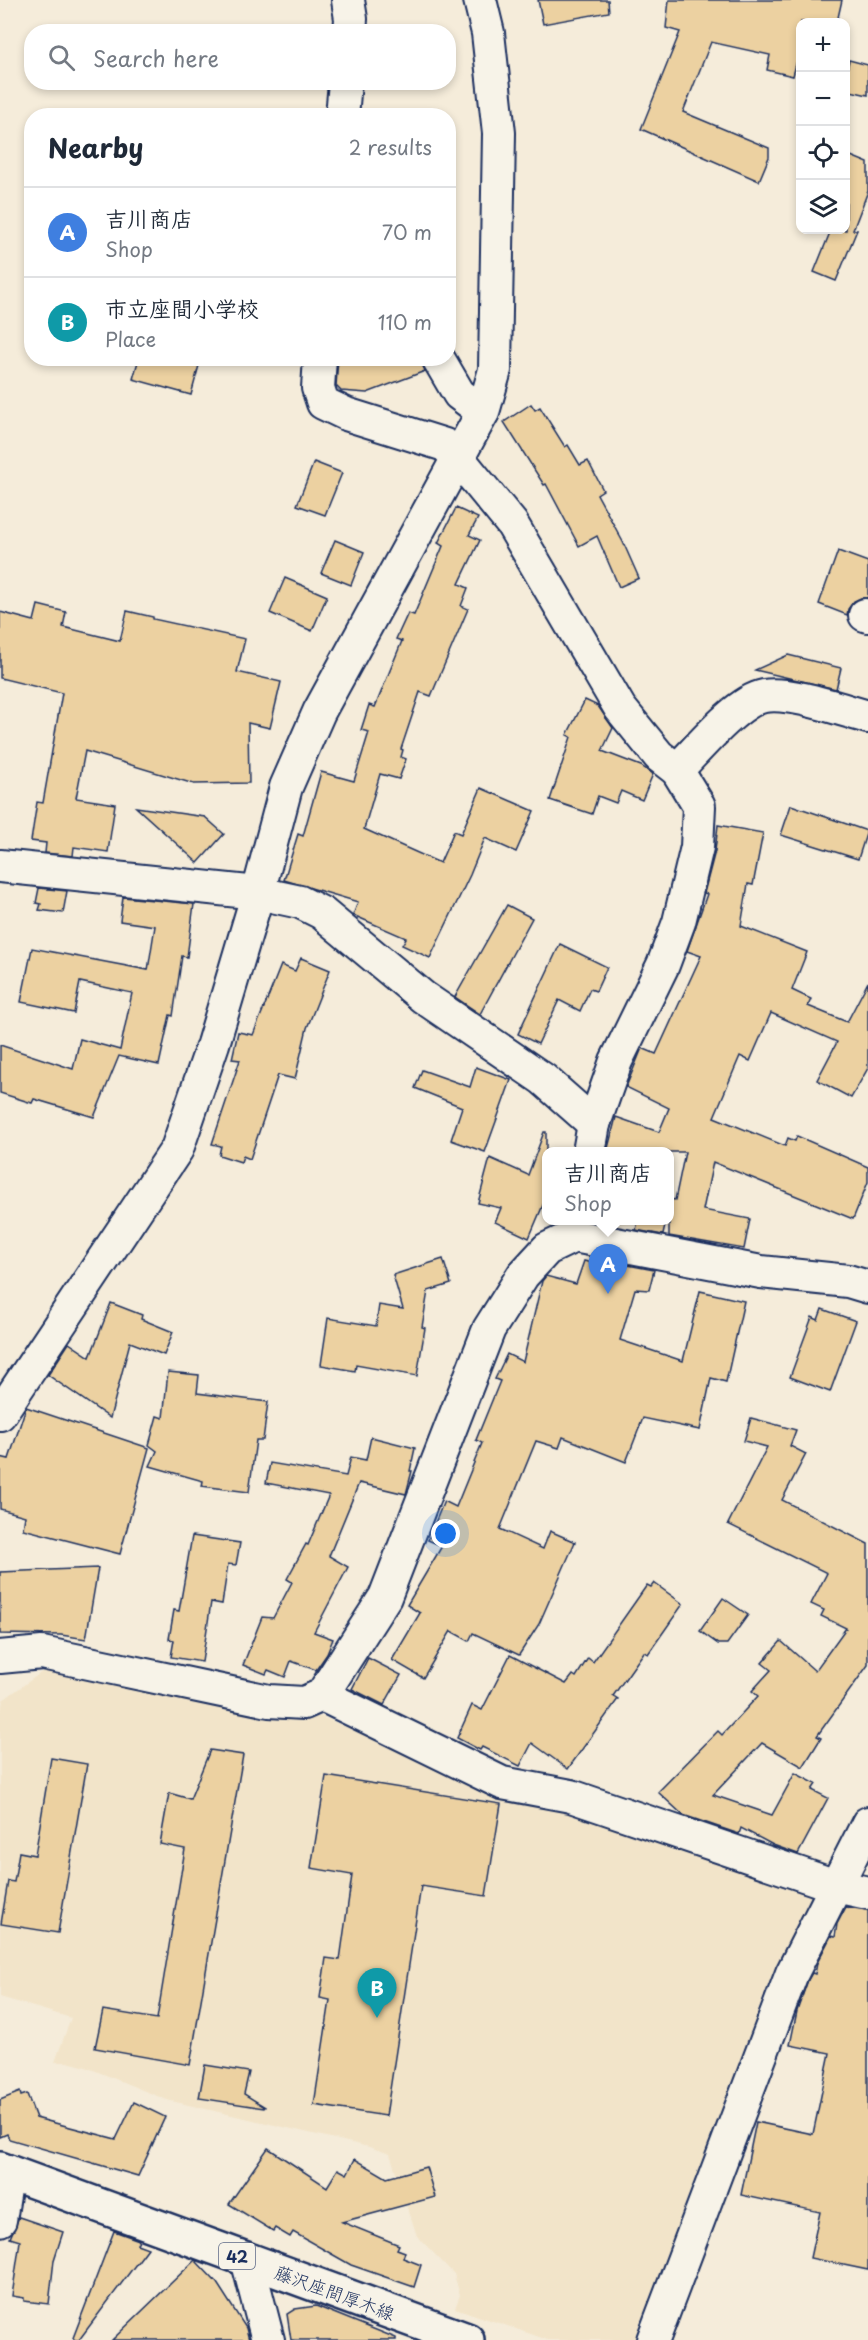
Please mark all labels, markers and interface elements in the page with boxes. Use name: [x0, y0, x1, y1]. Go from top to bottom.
map controls: [796, 18, 850, 234]
button: +: [796, 18, 850, 72]
search box: [24, 24, 456, 90]
icon: search: [45, 41, 78, 74]
text: Search here: [93, 41, 219, 74]
button: −: [796, 72, 850, 126]
button: locate: [796, 126, 850, 180]
text: Nearby: [48, 128, 143, 167]
text: 2 results: [349, 132, 432, 162]
button: layers: [796, 180, 850, 234]
text: 吉川商店: [105, 201, 193, 234]
text: A: [60, 217, 75, 247]
text: 70 m: [382, 217, 432, 247]
text: Shop: [105, 234, 153, 264]
text: 市立座間小学校: [105, 291, 259, 324]
text: B: [61, 307, 74, 337]
text: 110 m: [378, 307, 432, 337]
text: Place: [105, 324, 156, 354]
popup: [542, 1147, 674, 1225]
text: 吉川商店: [564, 1155, 652, 1188]
text: Shop: [564, 1188, 612, 1218]
pin: A: [588, 1244, 628, 1294]
your location: [431, 1519, 460, 1548]
pin: B: [358, 1968, 397, 2018]
road number: 42: [219, 2243, 255, 2269]
street label: 藤沢座間厚木線: [271, 2258, 399, 2326]

